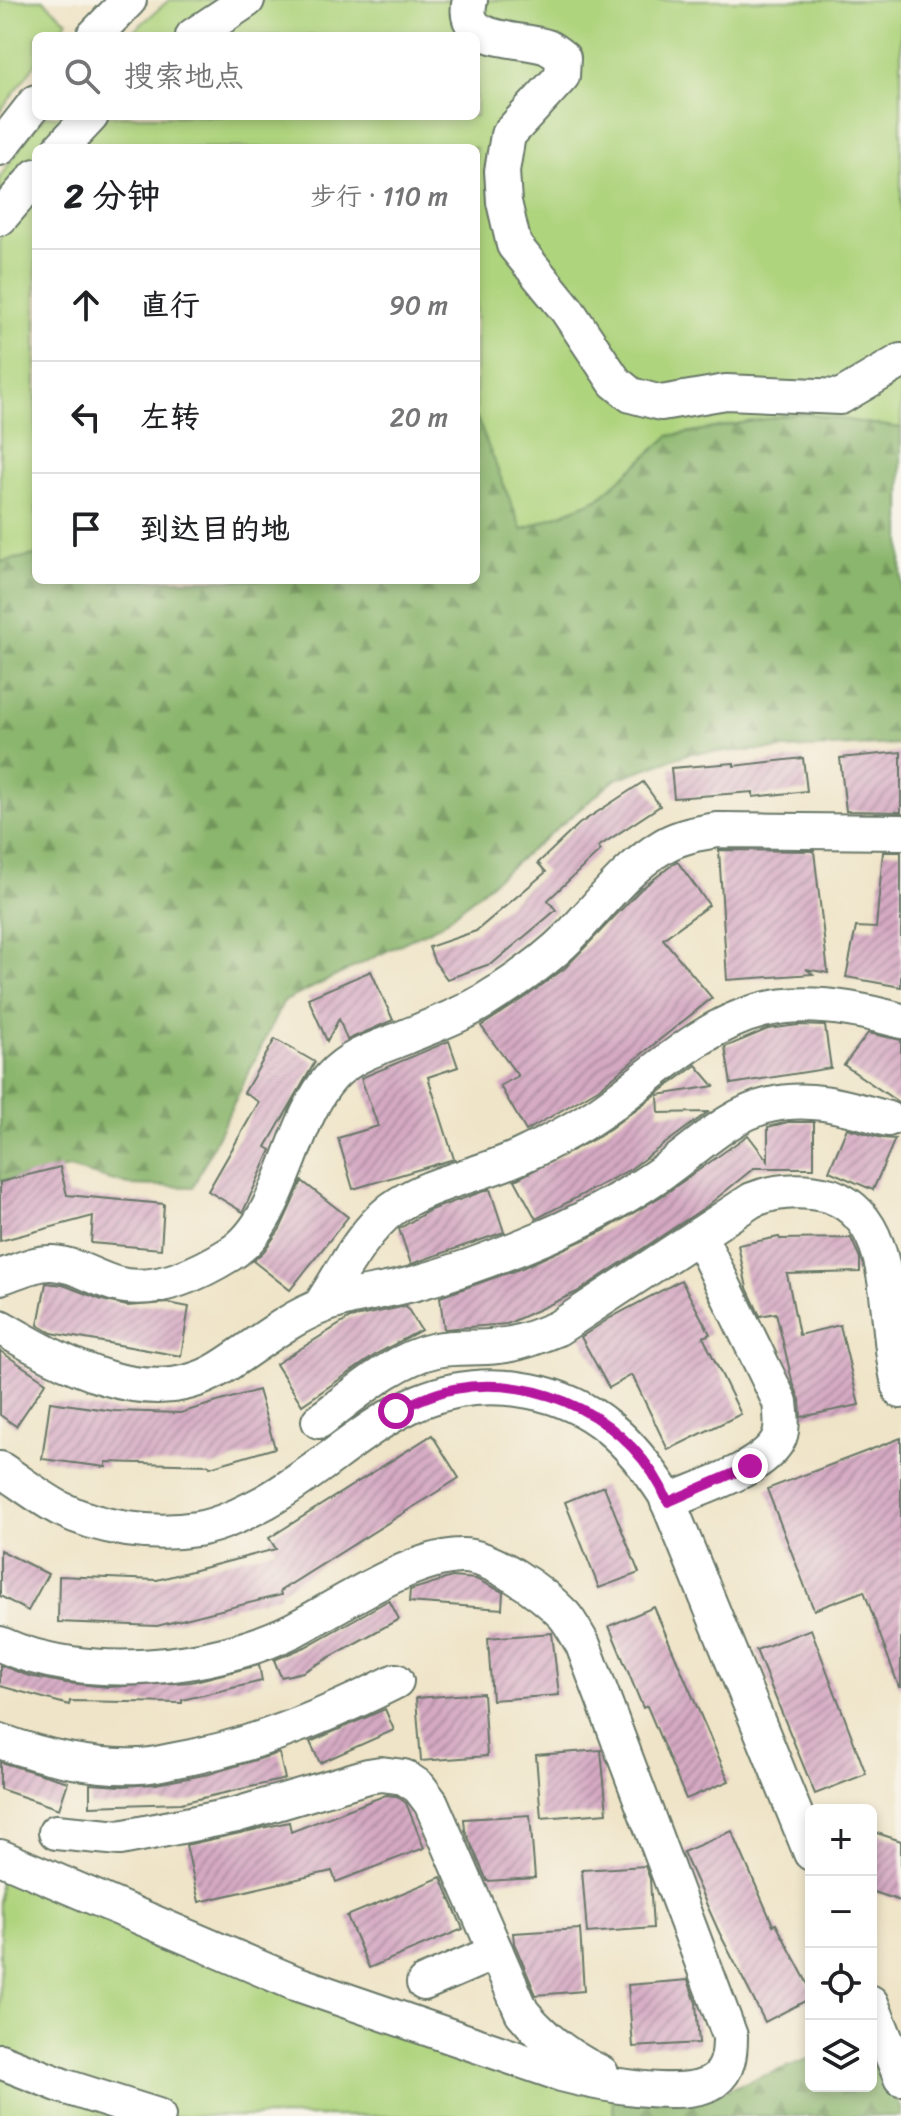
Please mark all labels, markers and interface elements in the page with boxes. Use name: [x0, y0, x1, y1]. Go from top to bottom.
search box: [32, 32, 480, 120]
text: 搜索地点: [124, 49, 244, 103]
icon: search: [60, 54, 104, 98]
text: 2 分钟: [64, 166, 160, 226]
text: 步行 · 110 m: [310, 173, 448, 219]
text: 直行: [140, 278, 200, 332]
text: 90 m: [389, 282, 448, 328]
icon: ahead: [64, 283, 108, 327]
text: 左转: [140, 390, 200, 444]
text: 20 m: [390, 394, 448, 440]
icon: left: [64, 395, 108, 439]
text: 到达目的地: [140, 502, 290, 556]
icon: arrive: [64, 507, 108, 551]
route start: [378, 1393, 414, 1429]
route end: [732, 1448, 768, 1484]
map controls: [805, 1804, 877, 2092]
button: +: [805, 1804, 877, 1876]
button: −: [805, 1876, 877, 1948]
button: locate: [805, 1948, 877, 2020]
button: layers: [805, 2020, 877, 2092]

